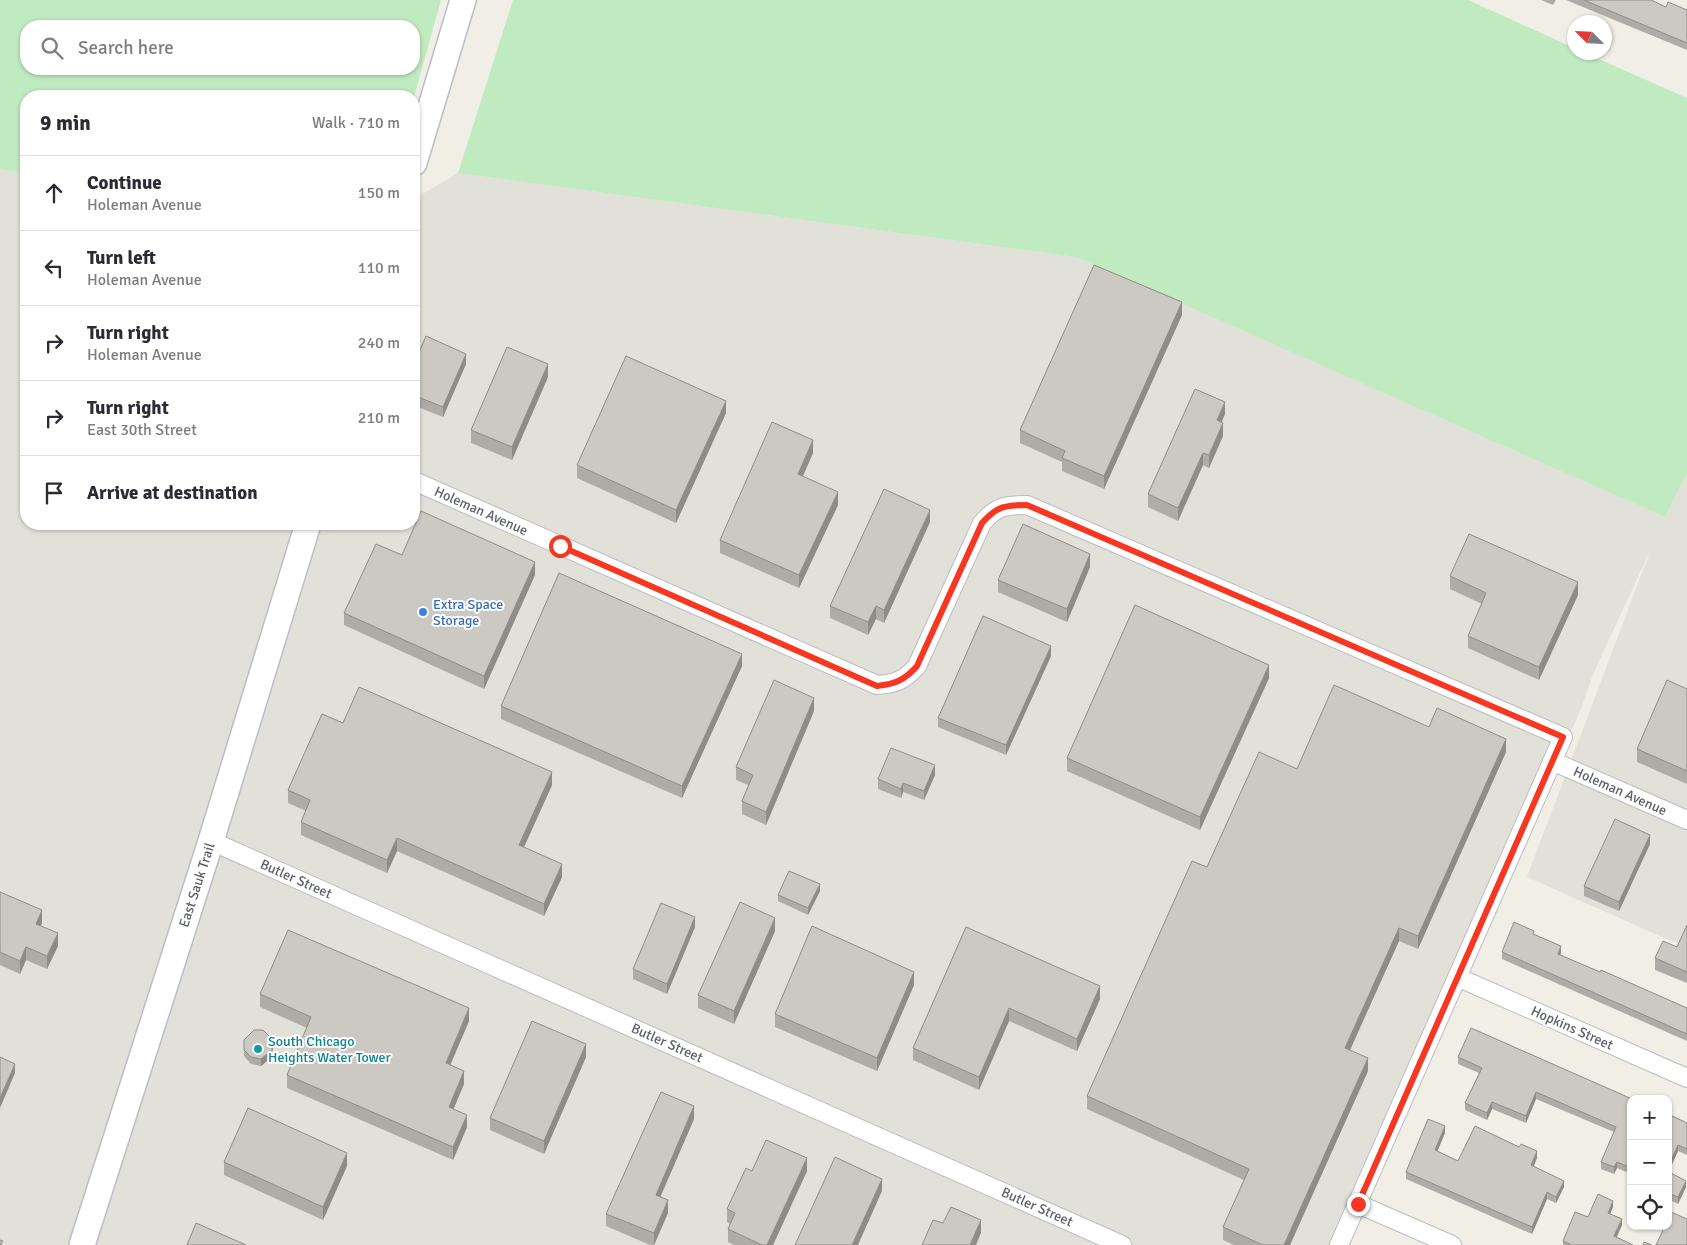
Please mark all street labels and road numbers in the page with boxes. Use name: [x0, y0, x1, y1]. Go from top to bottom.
street label: Holeman Avenue: [432, 483, 530, 539]
street label: Holeman Avenue: [1571, 763, 1669, 819]
street label: East Sauk Trail: [175, 841, 219, 929]
street label: Butler Street: [257, 856, 335, 902]
street label: Hopkins Street: [1528, 1002, 1616, 1054]
street label: Butler Street: [628, 1020, 706, 1066]
street label: Butler Street: [998, 1184, 1076, 1230]

